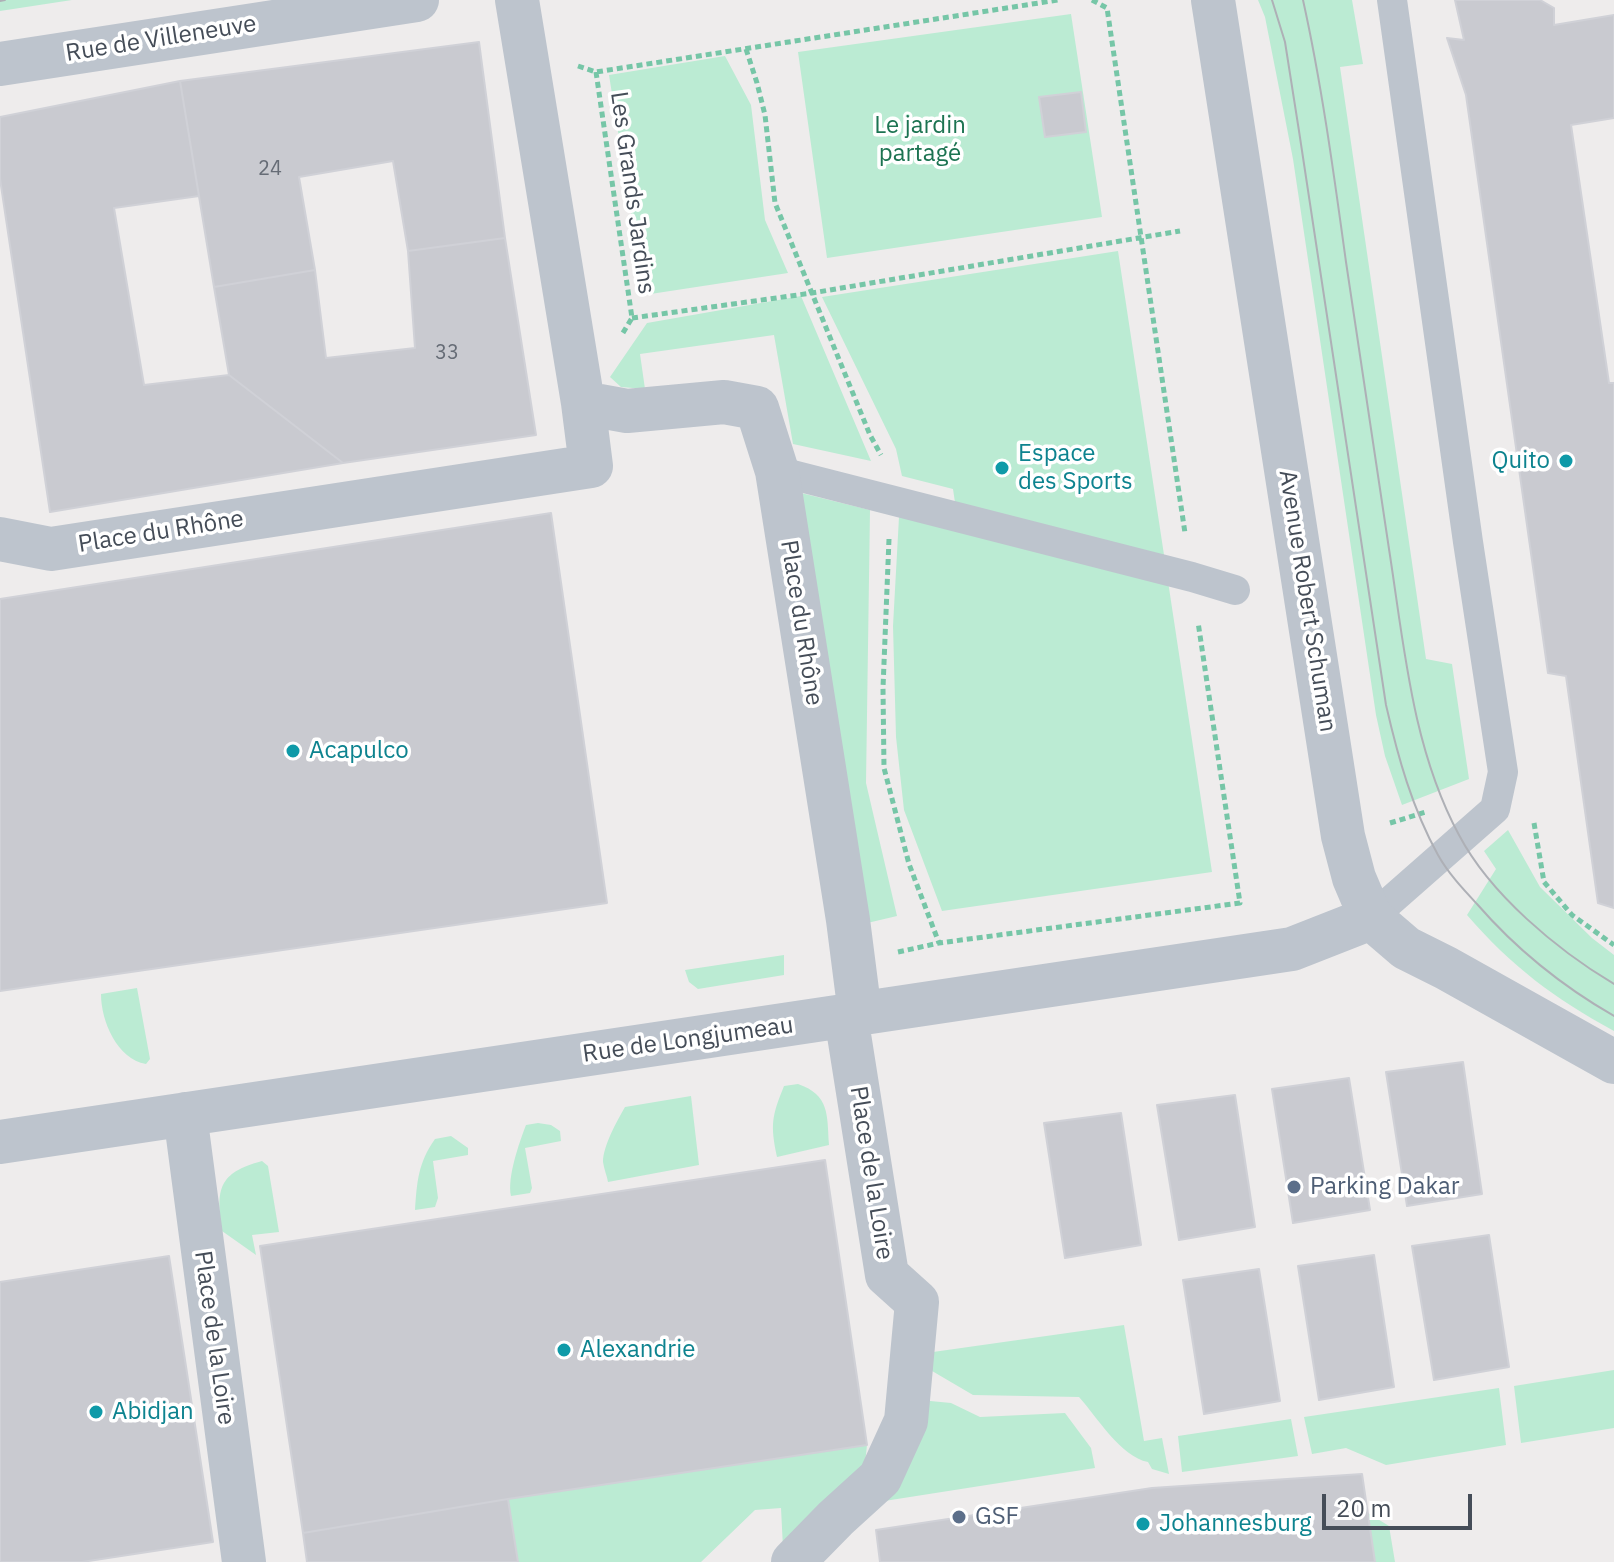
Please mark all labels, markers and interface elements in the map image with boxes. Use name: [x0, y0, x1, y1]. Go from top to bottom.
street label: Rue de Villeneuve: [64, 10, 258, 68]
street label: Les Grands Jardins: [604, 90, 660, 296]
park label: Le jardin partagé: [874, 112, 966, 168]
house number: 24: [258, 157, 282, 181]
house number: 33: [435, 341, 459, 365]
place label: Espace des Sports: [1018, 440, 1133, 496]
place label: Quito: [1492, 447, 1550, 475]
marker: Quito: [1557, 452, 1575, 470]
marker: Espace des Sports: [993, 459, 1011, 477]
street label: Avenue Robert Schuman: [1272, 468, 1342, 734]
street label: Place du Rhône: [76, 505, 246, 559]
street label: Place du Rhône: [774, 538, 828, 708]
place label: Acapulco: [309, 737, 409, 765]
marker: Acapulco: [284, 742, 302, 760]
street label: Rue de Longjumeau: [581, 1011, 795, 1069]
street label: Place de la Loire: [843, 1084, 899, 1262]
place label: Parking Dakar: [1310, 1173, 1460, 1201]
marker: Parking Dakar: [1285, 1178, 1303, 1196]
street label: Place de la Loire: [188, 1249, 240, 1427]
place label: Alexandrie: [580, 1336, 695, 1364]
marker: Alexandrie: [555, 1341, 573, 1359]
place label: Abidjan: [112, 1398, 194, 1426]
marker: Abidjan: [87, 1403, 105, 1421]
scale bar: [1326, 1478, 1476, 1528]
text: 20 m: [1336, 1492, 1391, 1524]
place label: GSF: [975, 1503, 1019, 1531]
marker: GSF: [950, 1508, 968, 1526]
place label: Johannesburg: [1159, 1510, 1312, 1538]
marker: Johannesburg: [1134, 1515, 1152, 1533]

